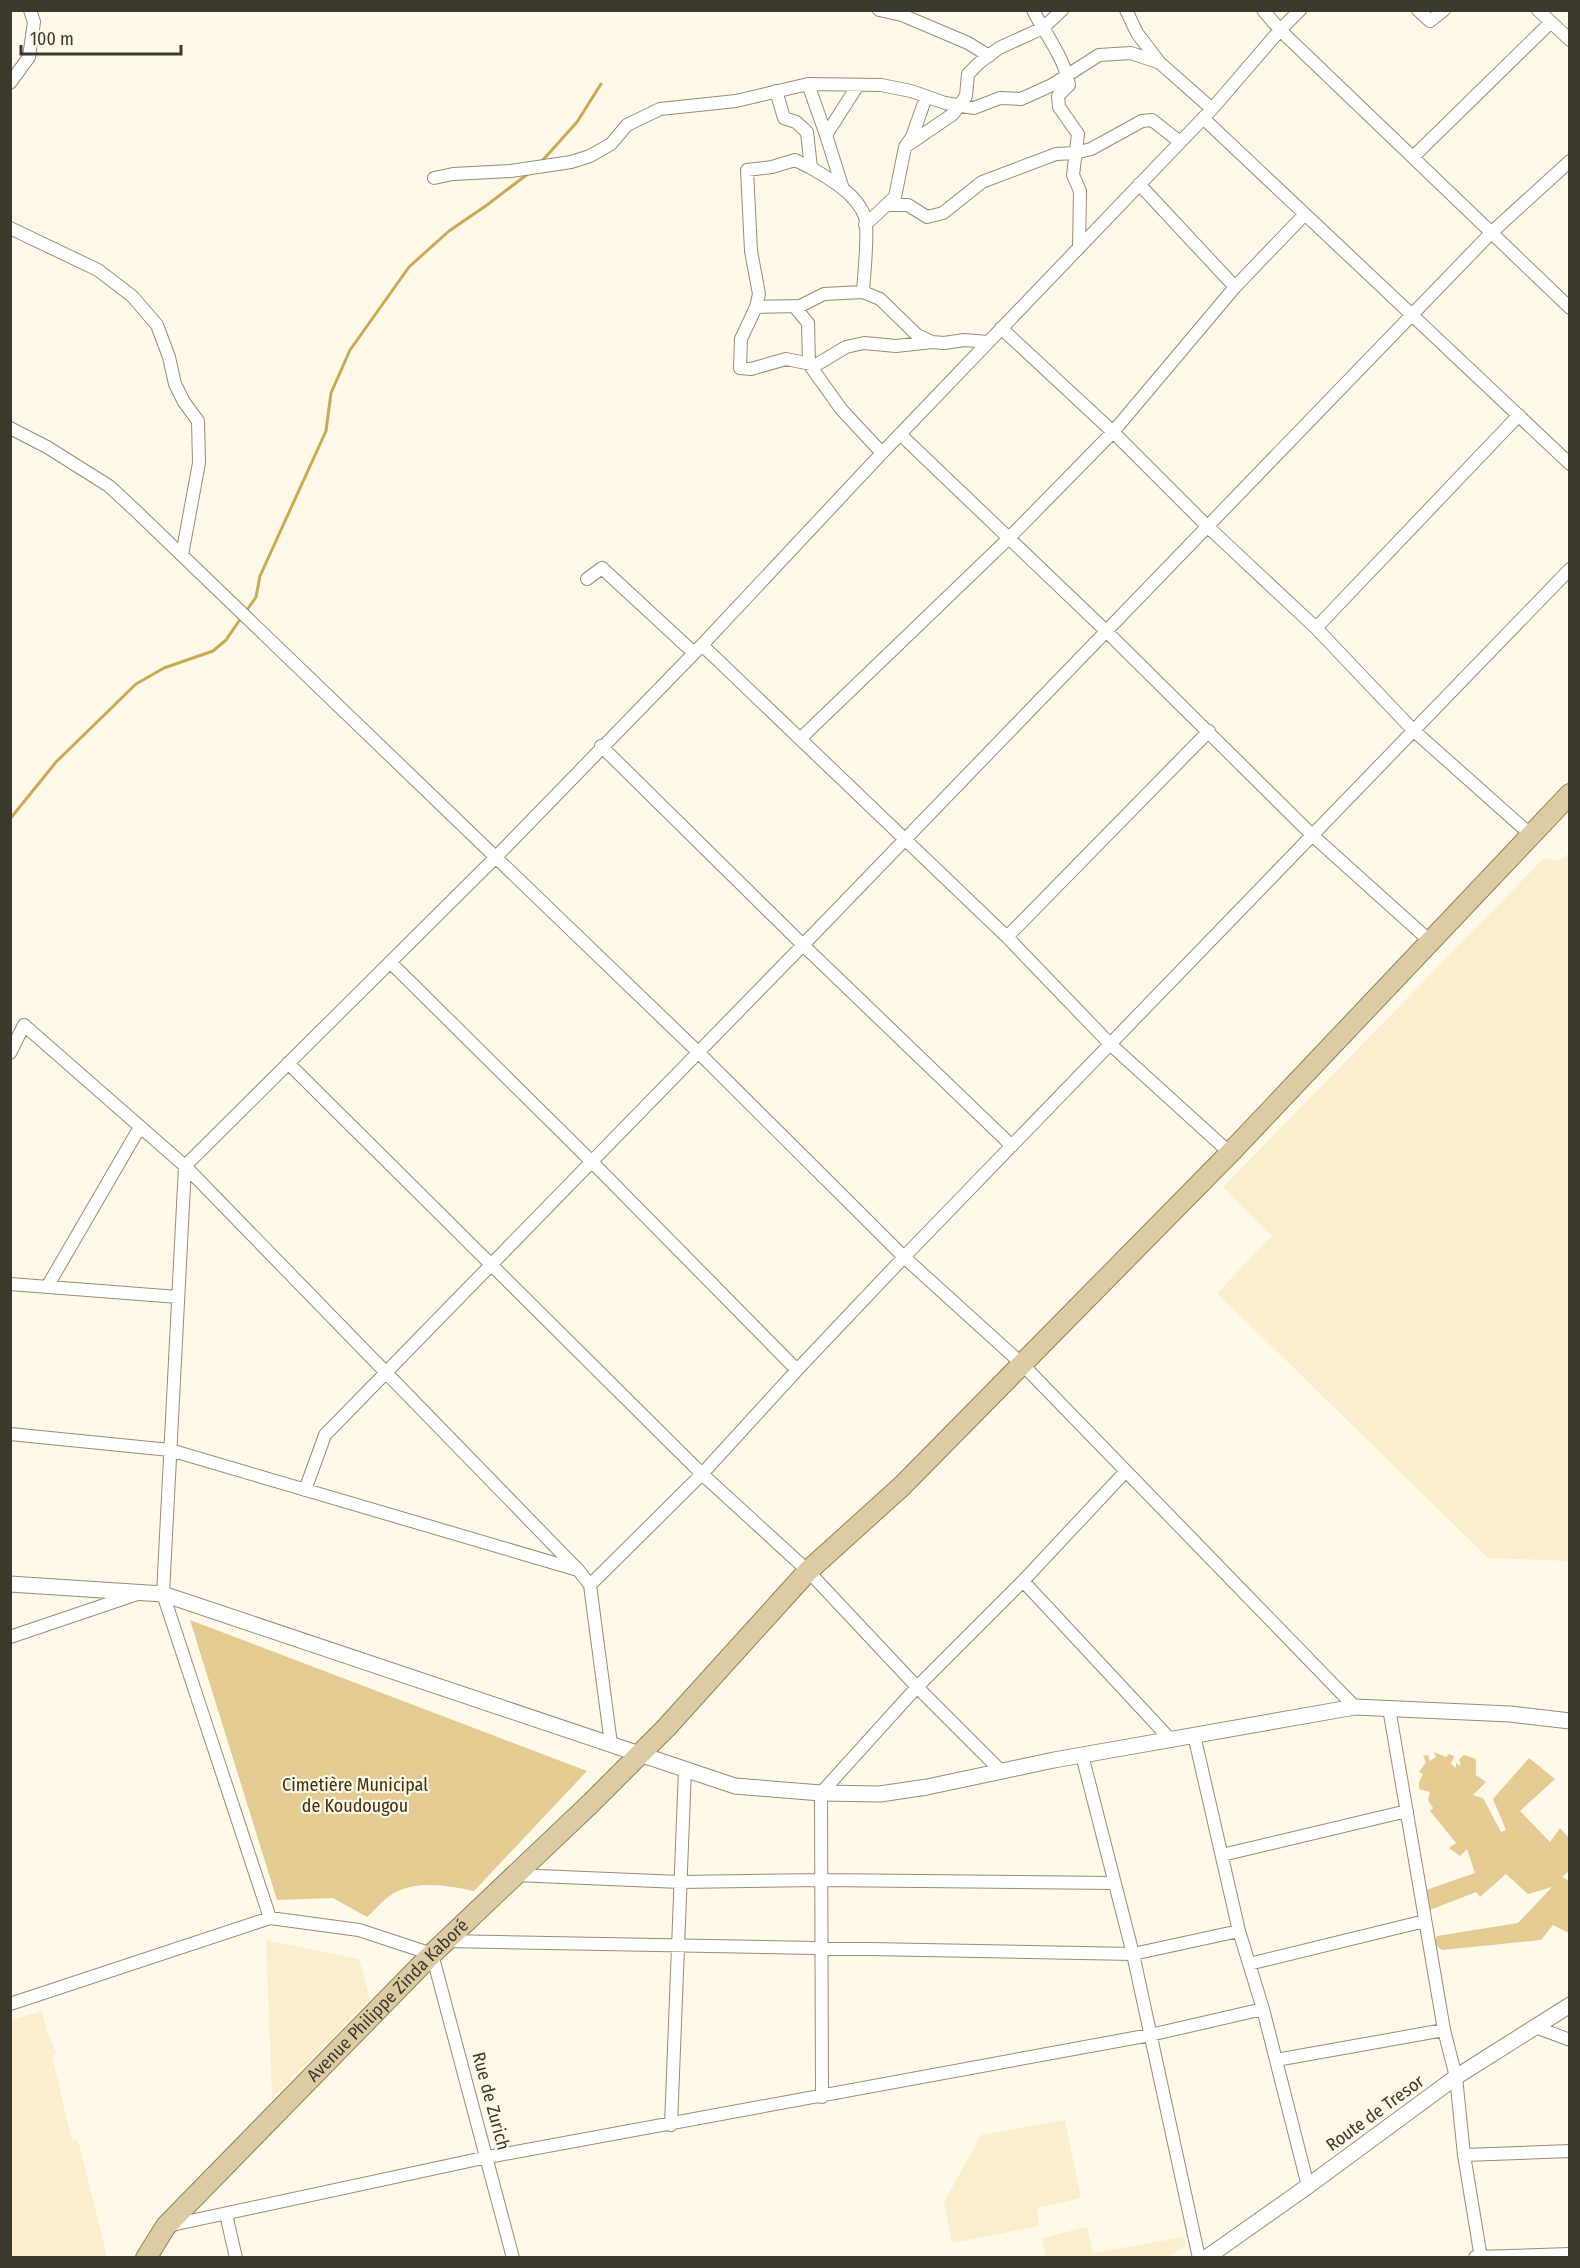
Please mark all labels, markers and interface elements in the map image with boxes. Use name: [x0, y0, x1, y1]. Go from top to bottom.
scale bar: [21, 18, 182, 56]
text: 100 m: [30, 28, 74, 50]
park label: Cimetière Municipal de Koudougou: [282, 1774, 428, 1817]
street label: Avenue Philippe Zinda Kaboré: [302, 1914, 473, 2086]
street label: Rue de Zurich: [467, 2050, 515, 2152]
street label: Route de Tresor: [1322, 2070, 1429, 2156]

